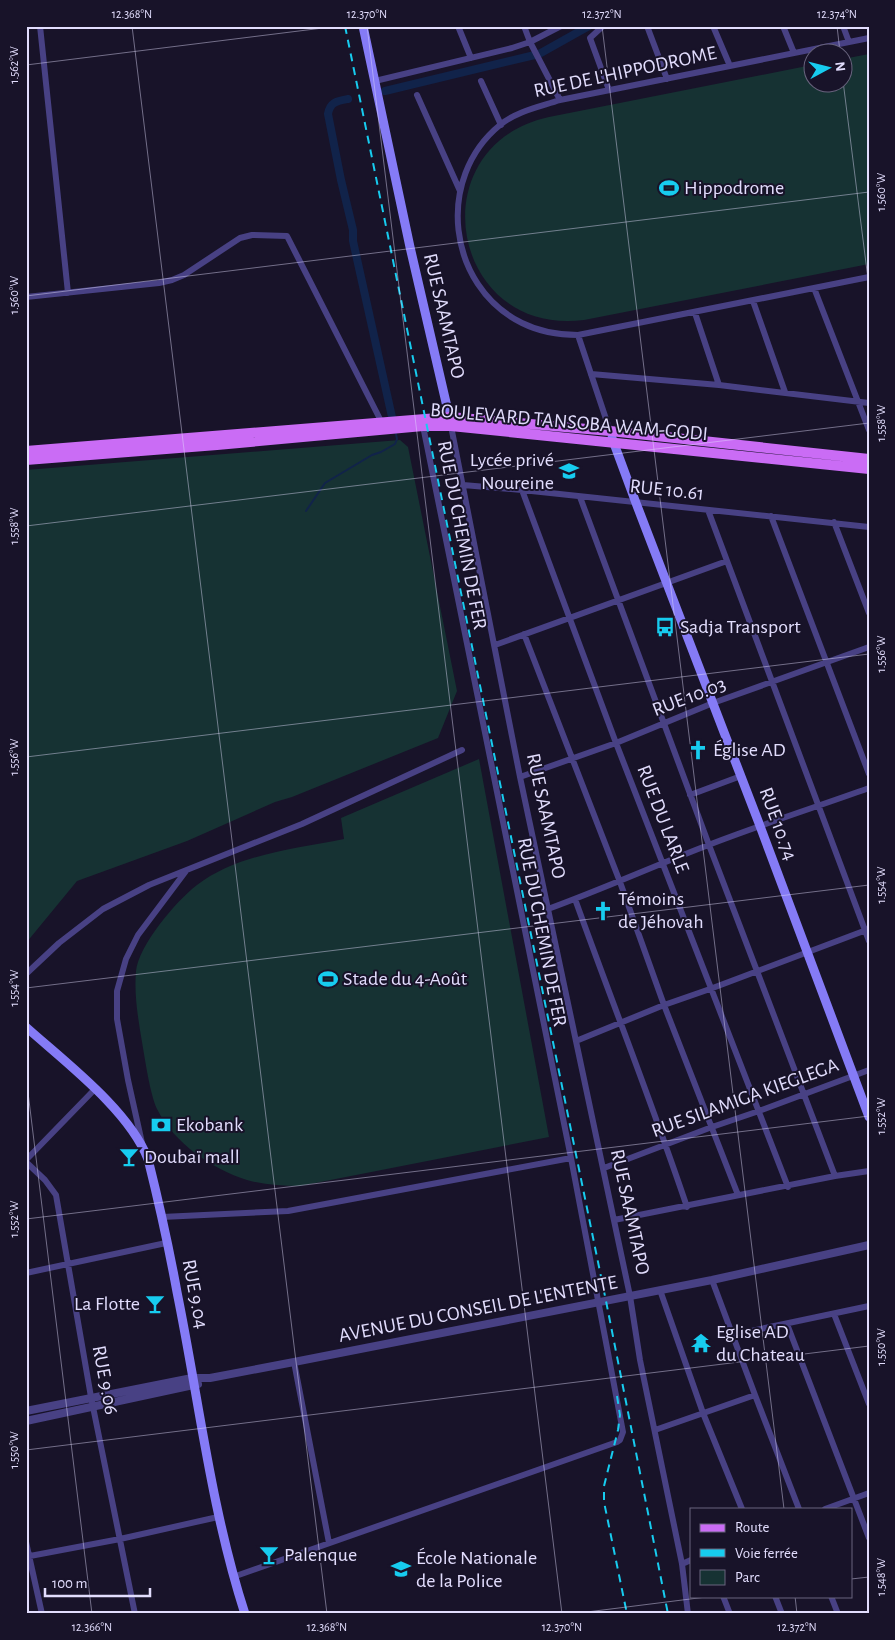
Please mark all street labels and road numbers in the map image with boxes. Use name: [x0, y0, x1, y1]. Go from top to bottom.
street label: RUE DE L'HIPPODROME: [532, 43, 718, 101]
street label: RUE SAAMTAPO: [420, 251, 468, 381]
street label: BOULEVARD TANSOBA WAM-GODI: [429, 400, 709, 444]
street label: RUE DU CHEMIN DE FER: [434, 439, 490, 631]
street label: RUE 10.61: [629, 476, 705, 504]
street label: RUE 10.03: [649, 674, 729, 720]
street label: RUE SAAMTAPO: [523, 751, 569, 881]
street label: RUE DU LARLE: [633, 762, 693, 876]
street label: RUE 10.74: [756, 785, 800, 863]
street label: RUE DU CHEMIN DE FER: [514, 836, 570, 1028]
street label: RUE SILAMIGA KIEGLEGA: [649, 1055, 842, 1141]
street label: RUE SAAMTAPO: [607, 1147, 653, 1277]
street label: RUE 9.04: [178, 1258, 212, 1330]
street label: AVENUE DU CONSEIL DE L'ENTENTE: [337, 1272, 619, 1346]
street label: RUE 9.06: [88, 1344, 122, 1416]

